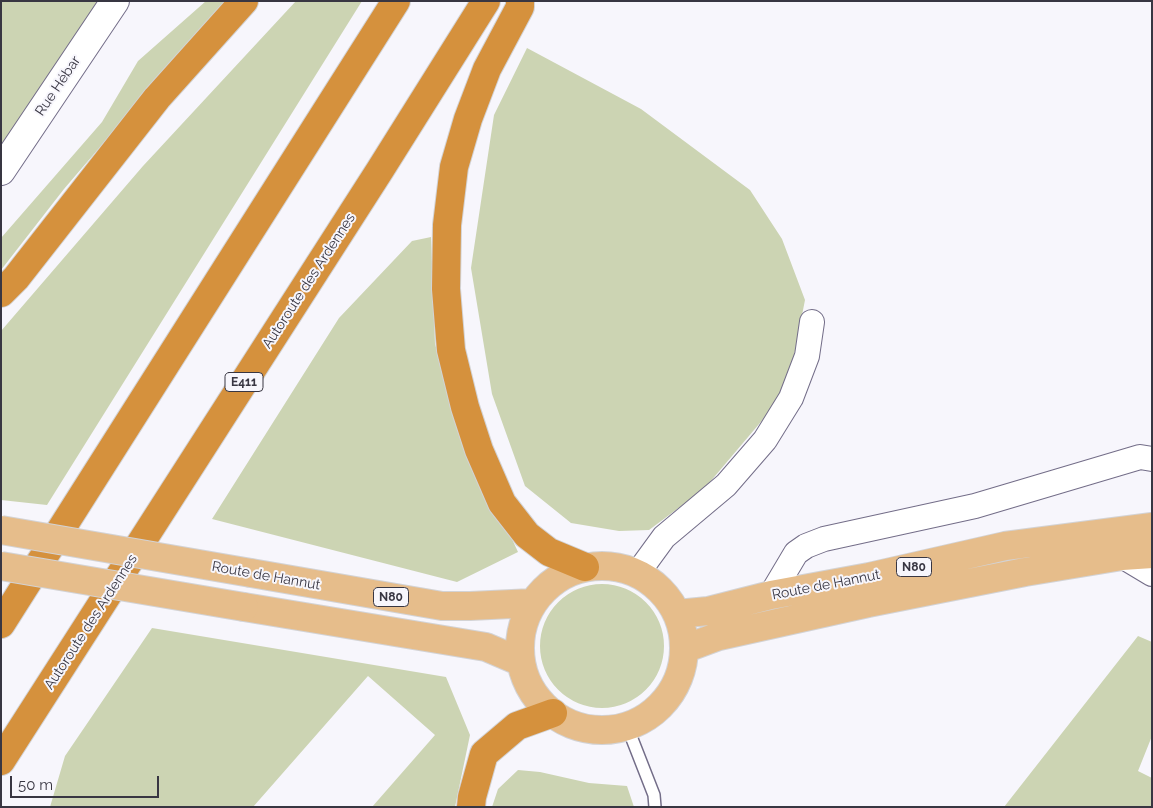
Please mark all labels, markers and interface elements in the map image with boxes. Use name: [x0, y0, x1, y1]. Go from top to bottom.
street label: Rue Hébar: [32, 53, 84, 119]
street label: Autoroute des Ardennes: [259, 210, 359, 352]
road number: E411: [225, 372, 263, 392]
street label: Autoroute des Ardennes: [41, 551, 141, 693]
street label: Route de Hannut: [211, 558, 321, 594]
road number: N80: [896, 558, 932, 576]
street label: Route de Hannut: [771, 566, 881, 604]
road number: N80: [374, 588, 408, 606]
scale bar: [12, 766, 161, 798]
text: 50 m: [18, 776, 53, 794]

